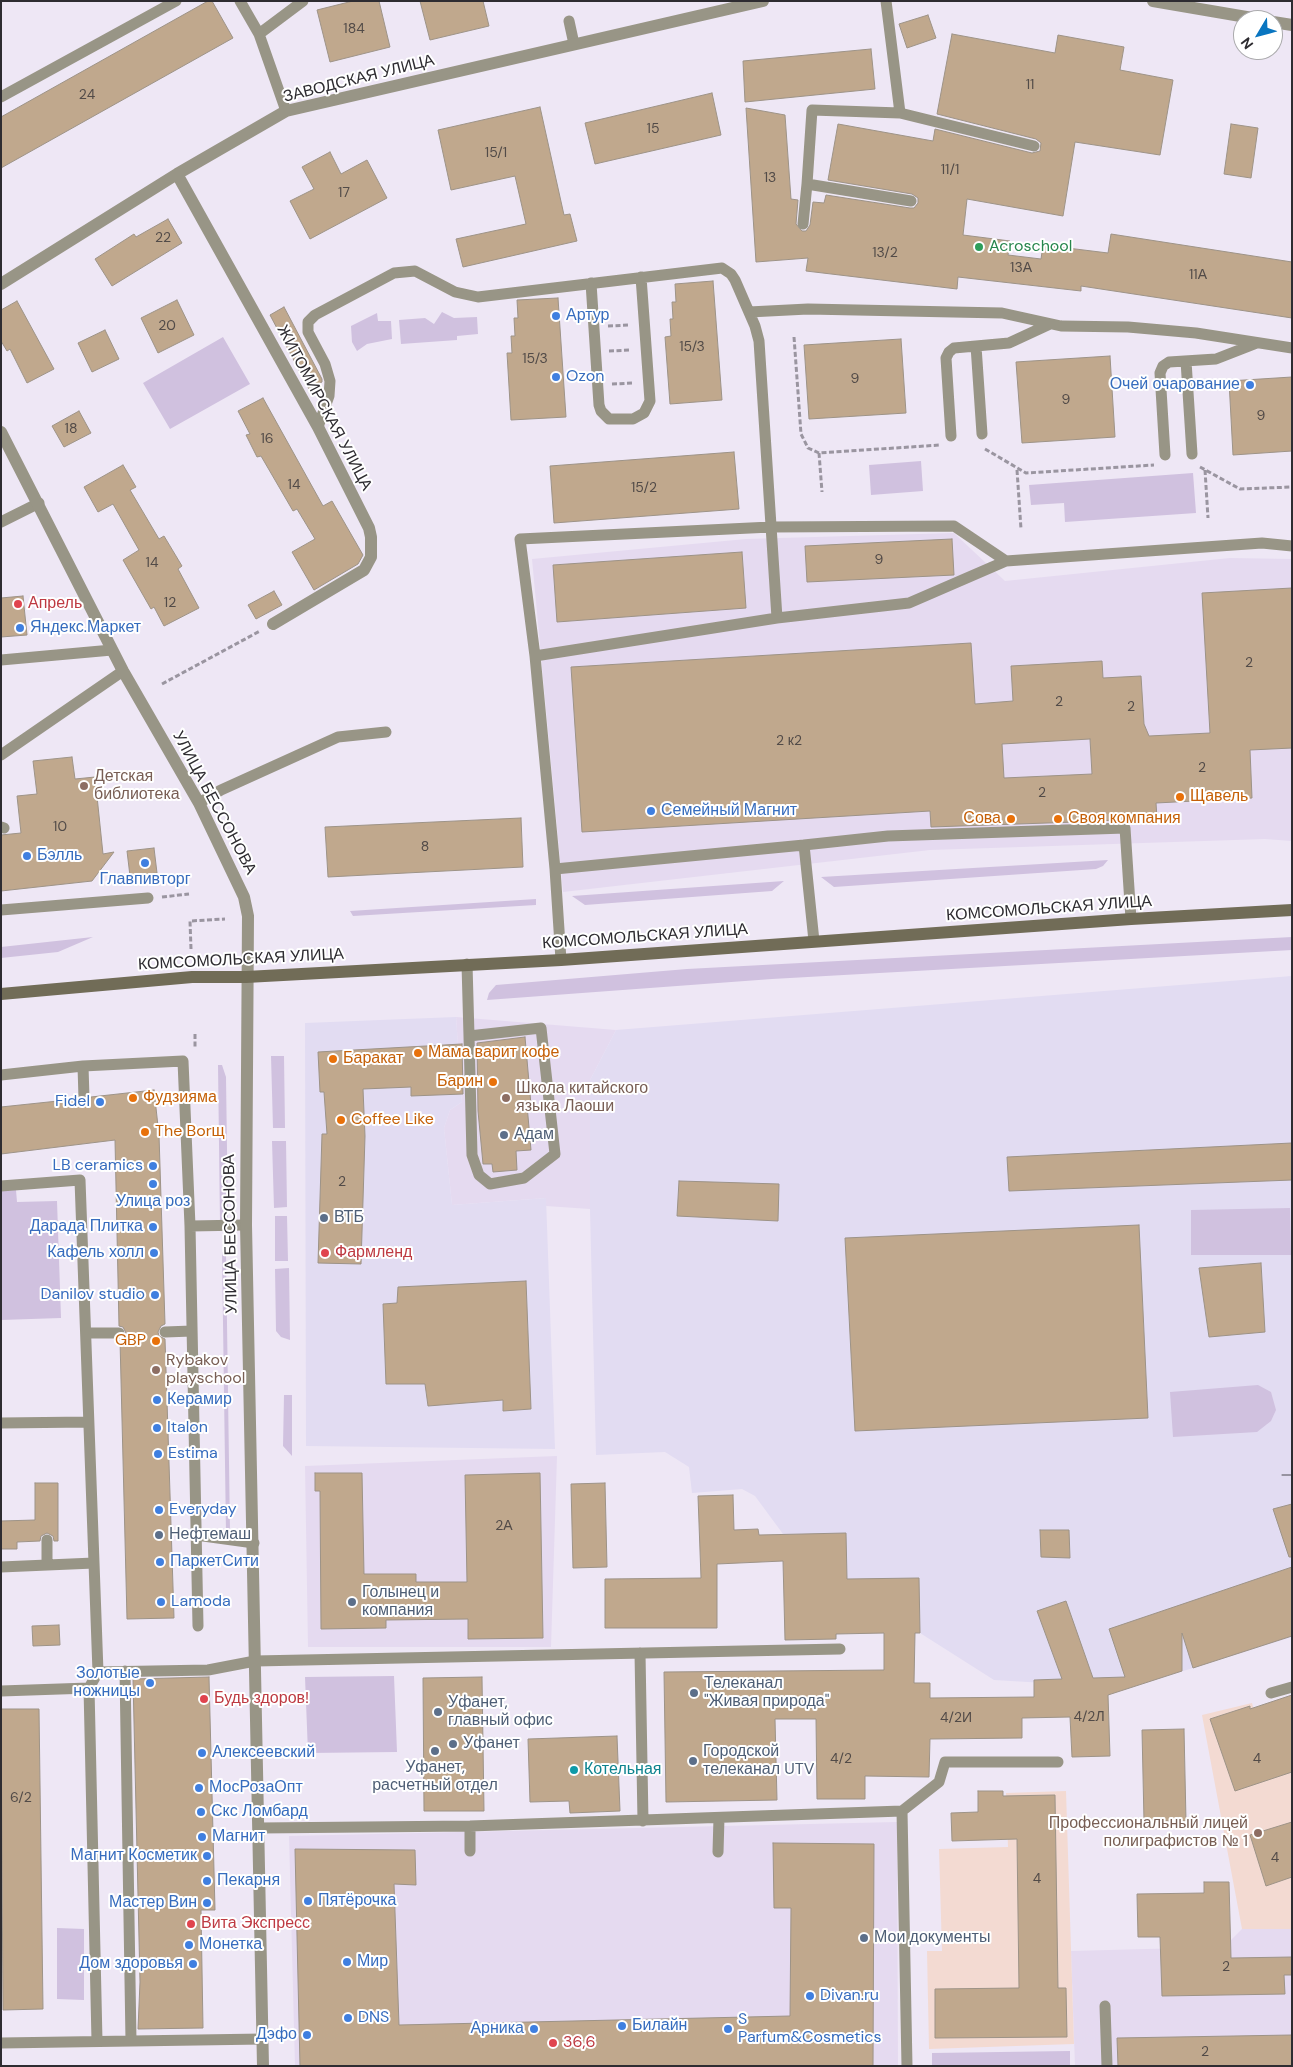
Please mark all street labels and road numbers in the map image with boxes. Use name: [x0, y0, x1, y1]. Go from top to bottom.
street label: ЗАВОДСКАЯ УЛИЦА: [282, 51, 436, 107]
street label: ЖИТОМИРСКАЯ УЛИЦА: [272, 322, 376, 494]
street label: УЛИЦА БЕССОНОВА: [168, 728, 260, 878]
street label: КОМСОМОЛЬСКАЯ УЛИЦА: [945, 892, 1153, 926]
street label: КОМСОМОЛЬСКАЯ УЛИЦА: [541, 920, 749, 954]
street label: КОМСОМОЛЬСКАЯ УЛИЦА: [137, 945, 345, 975]
street label: УЛИЦА БЕССОНОВА: [220, 1154, 242, 1314]

